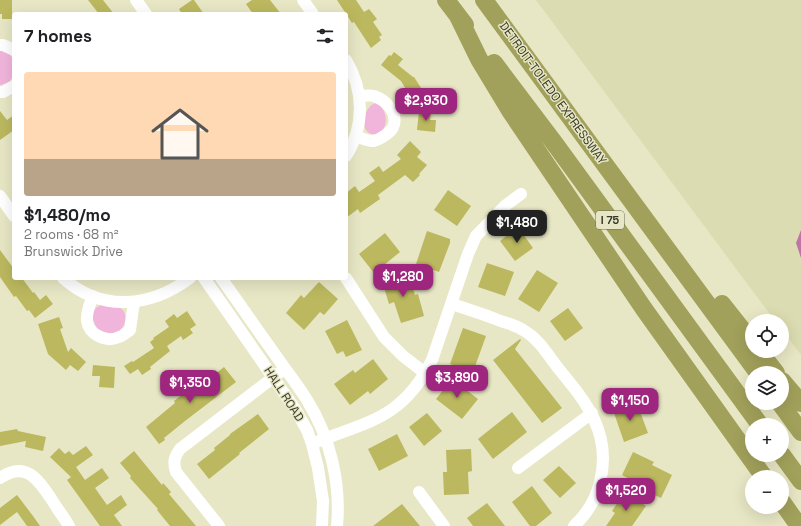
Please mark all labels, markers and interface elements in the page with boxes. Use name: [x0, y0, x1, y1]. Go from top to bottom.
street label: DETROIT-TOLEDO EXPRESSWAY: [496, 18, 611, 168]
text: 7 homes: [24, 25, 92, 47]
icon: filters: [314, 25, 336, 47]
pin: $2,930: [393, 88, 459, 122]
text: $2,930: [404, 92, 448, 109]
icon: home: [144, 98, 216, 170]
text: $1,480/mo: [24, 204, 111, 226]
pin: $1,480: [484, 210, 550, 244]
road number: I 75: [596, 211, 624, 229]
text: $1,480: [496, 214, 538, 231]
text: 2 rooms · 68 m²: [24, 226, 118, 243]
text: Brunswick Drive: [24, 243, 123, 260]
pin: $1,280: [370, 264, 436, 298]
text: $1,280: [382, 268, 424, 285]
map controls: [745, 314, 789, 514]
button: locate: [745, 314, 789, 358]
street label: HALL ROAD: [260, 364, 308, 425]
pin: $3,890: [424, 365, 490, 399]
button: layers: [745, 366, 789, 410]
text: $3,890: [435, 369, 479, 386]
pin: $1,350: [157, 370, 223, 404]
text: $1,350: [169, 374, 211, 391]
pin: $1,150: [597, 388, 663, 422]
text: $1,150: [610, 392, 650, 409]
button: +: [745, 418, 789, 462]
button: −: [745, 470, 789, 514]
pin: $1,520: [593, 478, 659, 512]
text: $1,520: [605, 482, 647, 499]

